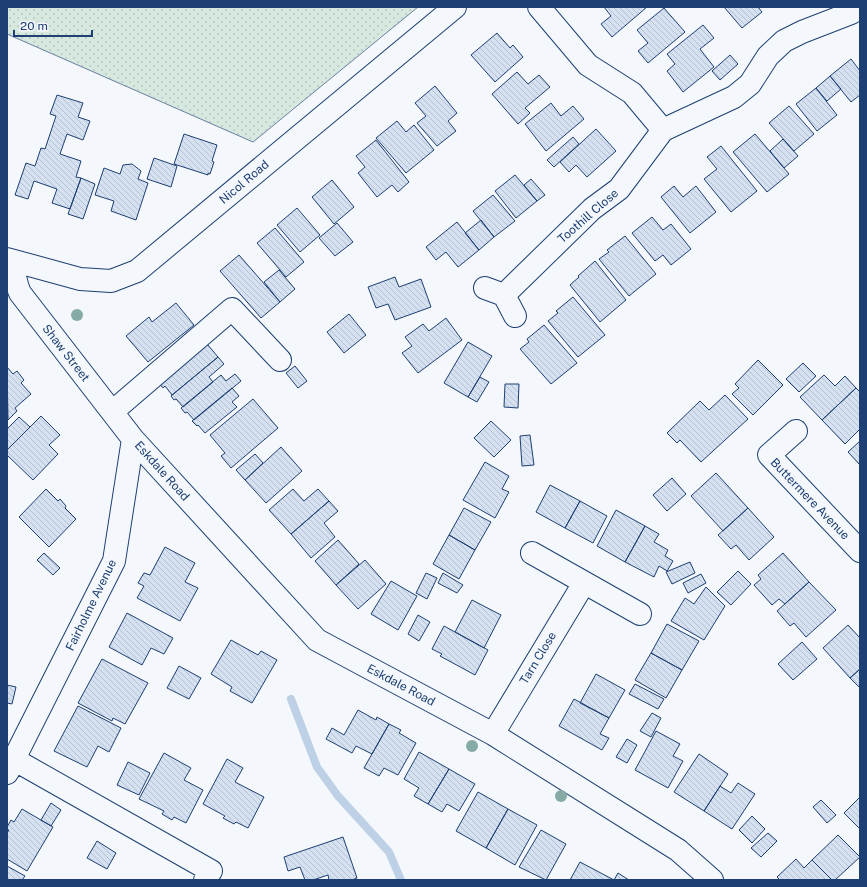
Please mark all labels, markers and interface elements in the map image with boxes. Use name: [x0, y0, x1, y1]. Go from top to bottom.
scale bar: [14, 12, 92, 38]
text: 20 m: [20, 19, 48, 33]
street label: Nicol Road: [216, 157, 272, 207]
street label: Toothill Close: [555, 186, 621, 246]
street label: Shaw Street: [39, 322, 93, 385]
street label: Eskdale Road: [132, 438, 192, 504]
street label: Buttermere Avenue: [768, 455, 853, 543]
street label: Fairholme Avenue: [63, 557, 119, 653]
street label: Tarn Close: [517, 629, 559, 687]
street label: Eskdale Road: [365, 661, 437, 709]

